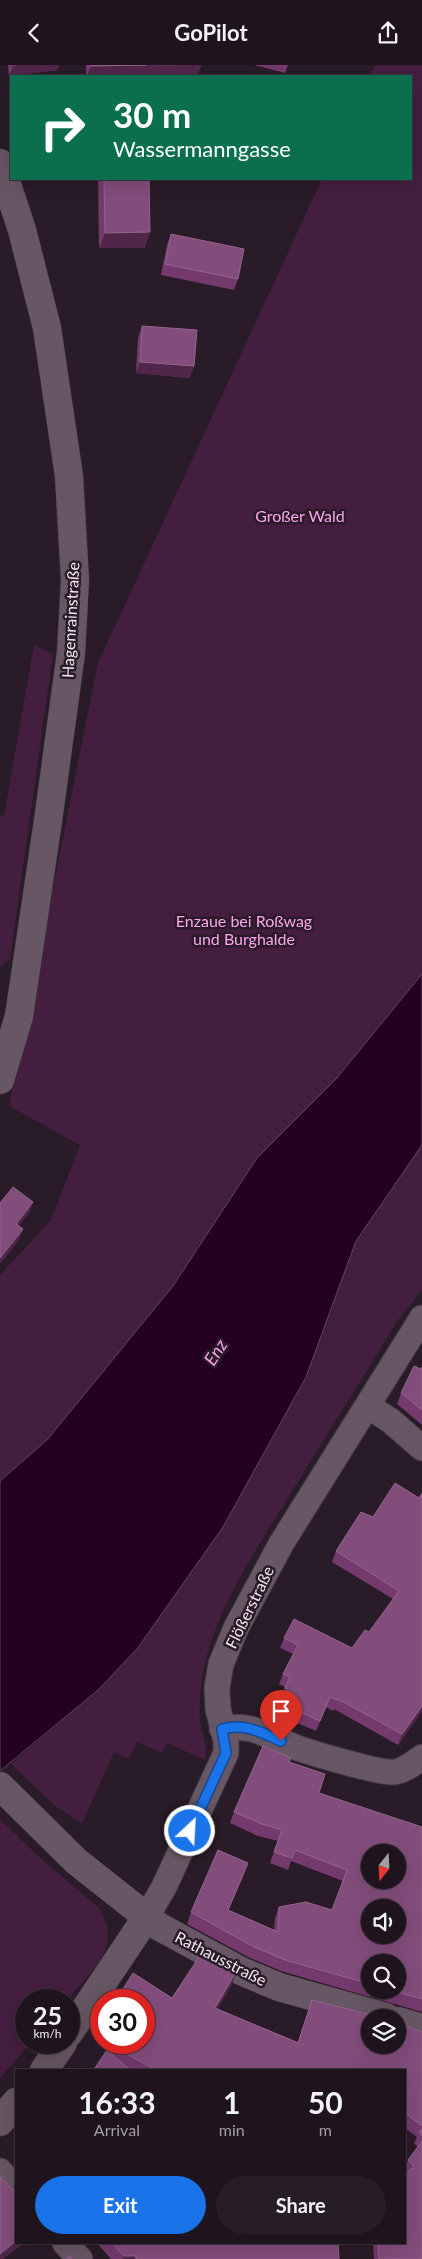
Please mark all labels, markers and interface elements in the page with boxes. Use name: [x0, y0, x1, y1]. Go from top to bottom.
icon: back: [20, 19, 48, 47]
text: GoPilot: [174, 19, 248, 46]
icon: share: [374, 19, 402, 47]
text: 30 m: [113, 93, 191, 135]
icon: right: [30, 95, 95, 160]
text: Wassermanngasse: [113, 135, 291, 162]
park label: Großer Wald: [255, 506, 345, 525]
street label: Hagenrainstraße: [57, 562, 83, 678]
park label: Enzaue bei Roßwag und Burghalde: [176, 911, 312, 948]
water label: Enz: [199, 1335, 232, 1369]
street label: Flößerstraße: [221, 1563, 277, 1651]
pin: [260, 1690, 302, 1741]
icon: arrive: [267, 1697, 295, 1725]
position arrow: [163, 1804, 215, 1856]
north arrow: [361, 1844, 406, 1889]
map controls: [361, 1844, 406, 2054]
button: sound: [361, 1899, 406, 1944]
street label: Rathausstraße: [172, 1927, 270, 1989]
button: search: [361, 1954, 406, 1999]
speed limit sign: 30: [90, 1989, 155, 2054]
text: 25: [33, 2000, 62, 2030]
button: layers: [361, 2009, 406, 2054]
text: km/h: [33, 2026, 62, 2041]
text: 16:33: [78, 2084, 156, 2120]
text: 1: [223, 2084, 240, 2120]
text: 50: [308, 2084, 343, 2120]
text: Arrival: [94, 2120, 140, 2139]
text: min: [219, 2120, 245, 2139]
text: m: [319, 2120, 332, 2139]
button: Exit: [35, 2176, 206, 2234]
button: Share: [216, 2176, 386, 2234]

